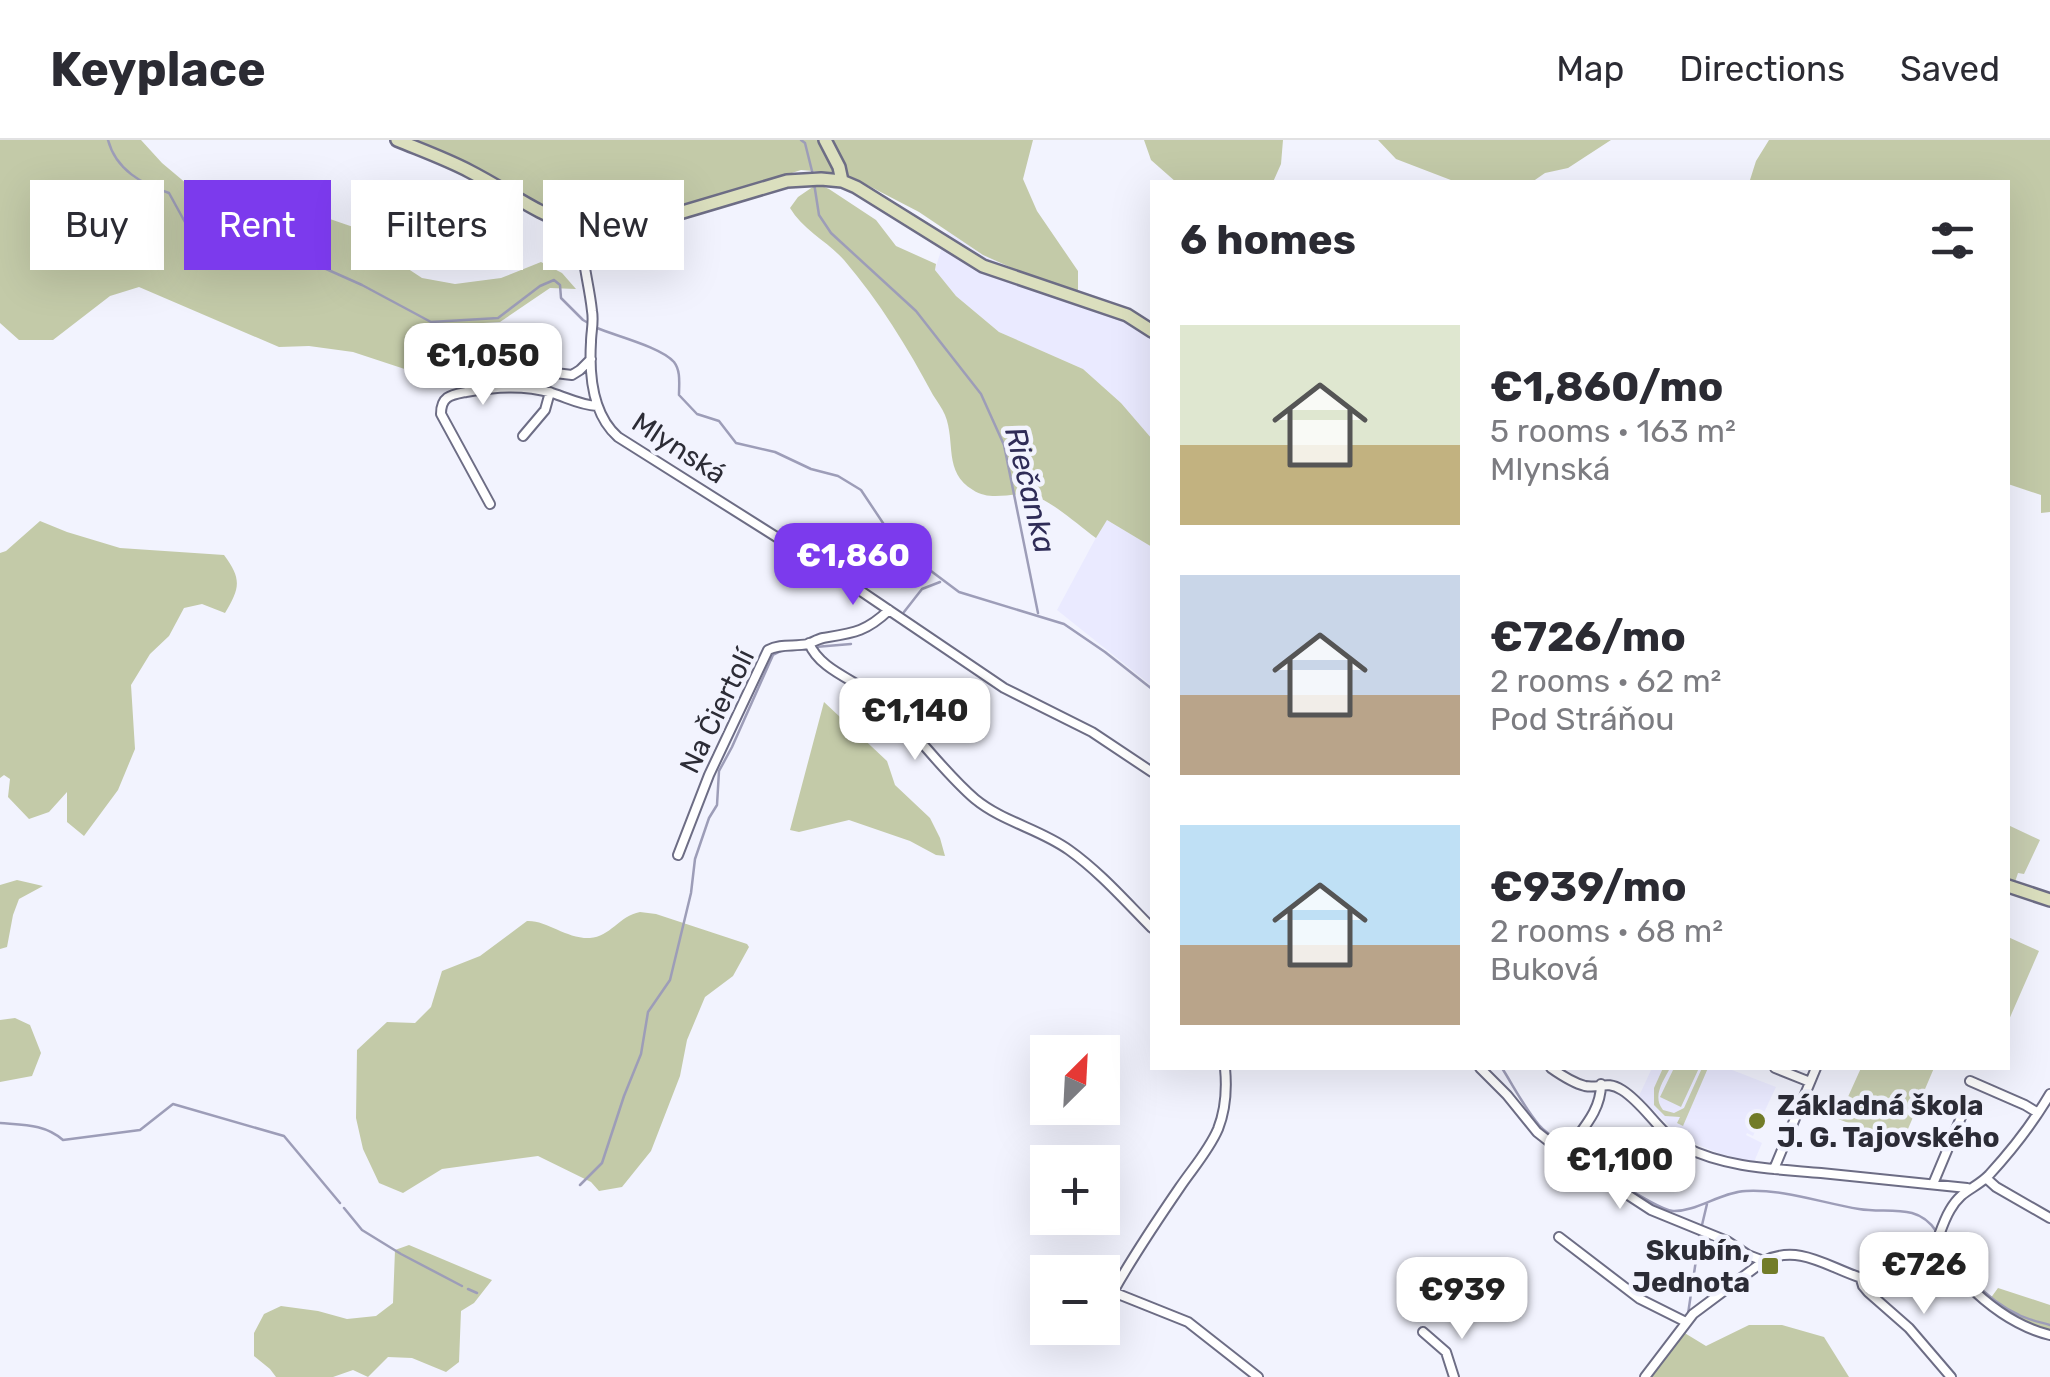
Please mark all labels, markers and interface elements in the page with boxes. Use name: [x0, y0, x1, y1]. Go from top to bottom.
text: Keyplace: [50, 41, 266, 98]
text: Map: [1556, 48, 1624, 90]
text: Directions: [1679, 48, 1845, 90]
text: Saved: [1900, 48, 2000, 90]
chip: Buy: [30, 180, 164, 270]
chip: Rent: [184, 180, 331, 270]
chip: Filters: [351, 180, 523, 270]
chip: New: [543, 180, 684, 270]
icon: filters: [1925, 213, 1980, 268]
text: 6 homes: [1180, 215, 1356, 265]
pin: €1,050: [402, 323, 564, 408]
text: €1,050: [426, 336, 540, 374]
text: €1,860/mo: [1490, 362, 1723, 412]
icon: home: [1260, 365, 1380, 485]
street label: Mlynská: [626, 405, 732, 491]
text: 5 rooms · 163 m²: [1490, 412, 1736, 450]
water label: Riečanka: [997, 423, 1063, 557]
text: Mlynská: [1490, 450, 1610, 488]
pin: €1,860: [772, 523, 934, 608]
text: €1,860: [796, 536, 910, 574]
text: €726/mo: [1490, 612, 1686, 662]
icon: home: [1260, 615, 1380, 735]
street label: Na Čiertolí: [673, 642, 762, 779]
text: 2 rooms · 62 m²: [1490, 662, 1722, 700]
pin: €1,140: [834, 678, 996, 763]
text: €1,140: [861, 691, 969, 729]
text: Pod Stráňou: [1490, 700, 1675, 738]
text: €939/mo: [1490, 862, 1687, 912]
icon: home: [1260, 865, 1380, 985]
text: 2 rooms · 68 m²: [1490, 912, 1723, 950]
text: Buková: [1490, 950, 1599, 988]
north arrow: [1030, 1035, 1120, 1125]
map controls: [1030, 1035, 1120, 1345]
place label: Základná škola J. G. Tajovského: [1777, 1089, 2000, 1154]
marker: Základná škola J. G. Tajovského: [1746, 1110, 1768, 1132]
pin: €1,100: [1539, 1127, 1701, 1212]
text: €1,100: [1566, 1140, 1674, 1178]
button: +: [1030, 1145, 1120, 1235]
pin: €726: [1865, 1232, 1983, 1317]
place label: Skubín, Jednota: [1632, 1234, 1750, 1299]
text: €726: [1881, 1245, 1967, 1283]
button: −: [1030, 1255, 1120, 1345]
marker: Skubín, Jednota: [1759, 1255, 1781, 1277]
pin: €939: [1403, 1257, 1521, 1342]
text: €939: [1418, 1270, 1506, 1308]

